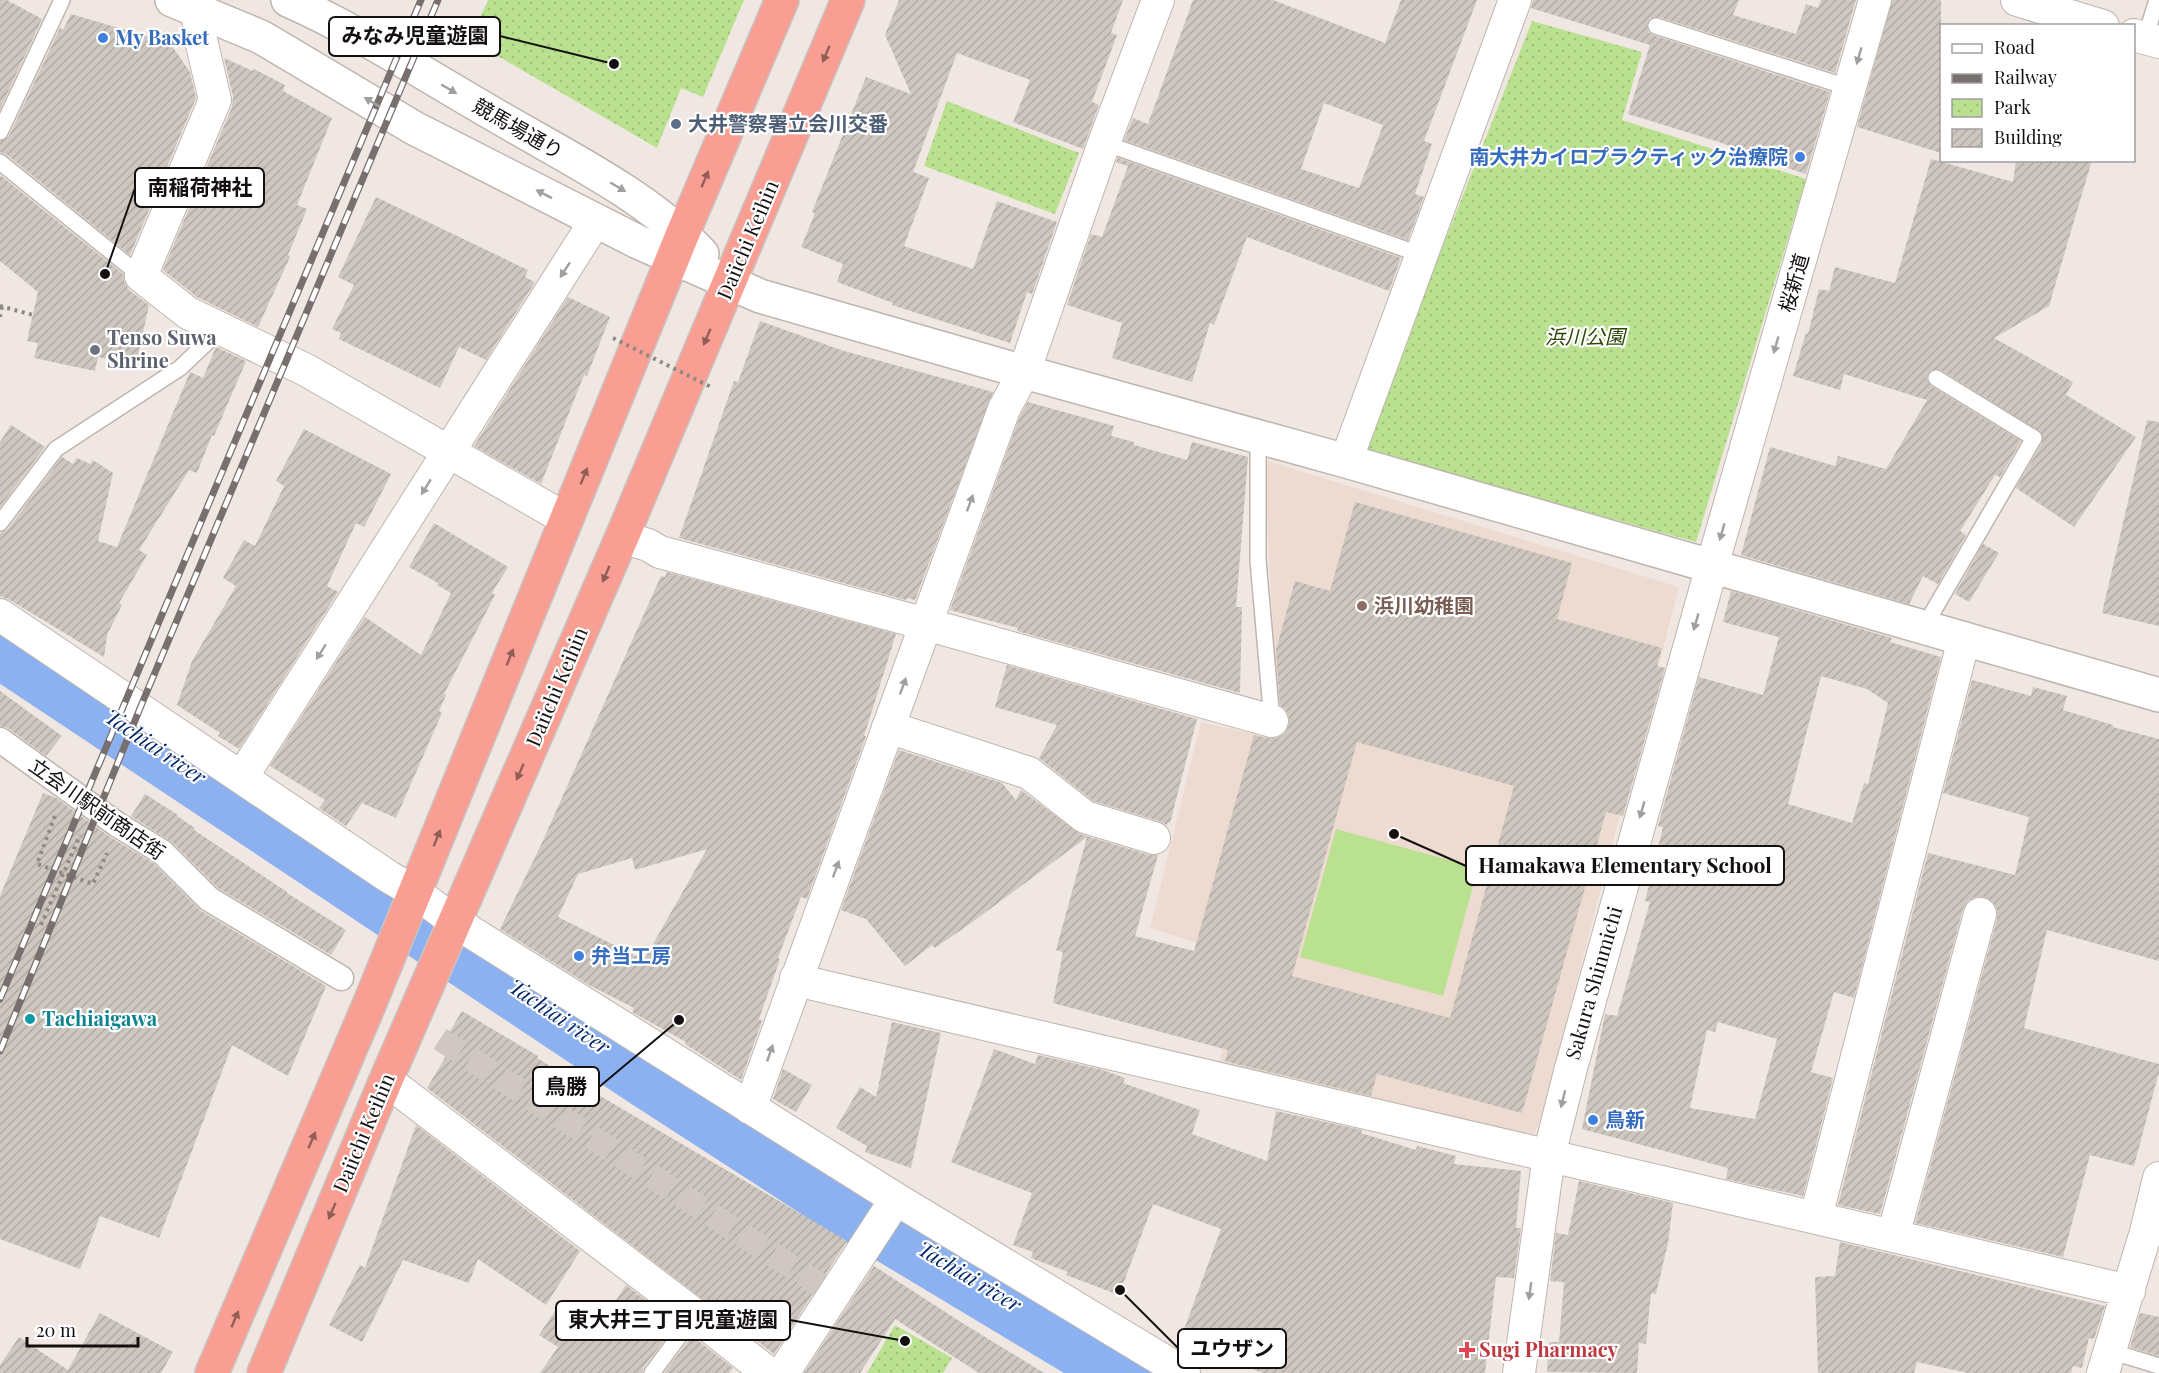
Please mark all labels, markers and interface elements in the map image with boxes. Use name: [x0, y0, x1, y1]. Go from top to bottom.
callout: みなみ児童遊園: [329, 17, 500, 56]
text: みなみ児童遊園: [342, 20, 489, 48]
place label: My Basket: [115, 23, 210, 50]
legend: [1940, 24, 2135, 162]
marker: My Basket: [96, 31, 110, 45]
text: Road: [1994, 35, 2035, 59]
one-way arrow: [821, 45, 830, 63]
one-way arrow: [1854, 47, 1863, 65]
text: Railway: [1994, 65, 2057, 89]
one-way arrow: [441, 84, 458, 94]
street label: 競馬場通り: [469, 91, 569, 164]
text: Park: [1994, 95, 2031, 119]
one-way arrow: [364, 97, 380, 108]
place label: 大井警察署立会川交番: [688, 109, 888, 136]
marker: 大井警察署立会川交番: [669, 117, 683, 131]
text: Building: [1994, 125, 2062, 149]
place label: 南大井カイロプラクティック治療院: [1469, 142, 1788, 169]
marker: 南大井カイロプラクティック治療院: [1793, 150, 1807, 164]
callout: 南稲荷神社: [135, 168, 264, 207]
one-way arrow: [701, 170, 710, 188]
text: 南稲荷神社: [148, 172, 253, 200]
street label: Daiichi Keihin: [709, 176, 784, 303]
one-way arrow: [610, 182, 626, 193]
one-way arrow: [536, 189, 553, 199]
street label: 桜新道: [1771, 250, 1814, 315]
one-way arrow: [560, 262, 571, 278]
park label: 浜川公園: [1545, 322, 1628, 349]
place label: Tenso Suwa Shrine: [107, 323, 217, 373]
one-way arrow: [702, 328, 712, 346]
one-way arrow: [1771, 336, 1780, 354]
marker: Tenso Suwa Shrine: [88, 343, 102, 357]
one-way arrow: [579, 467, 589, 485]
one-way arrow: [420, 479, 431, 495]
one-way arrow: [965, 494, 975, 512]
one-way arrow: [1717, 523, 1726, 541]
one-way arrow: [601, 566, 611, 584]
place label: 浜川幼稚園: [1374, 591, 1474, 618]
marker: 浜川幼稚園: [1355, 599, 1369, 613]
one-way arrow: [1691, 614, 1700, 632]
street label: Daiichi Keihin: [518, 623, 593, 750]
one-way arrow: [316, 643, 327, 660]
one-way arrow: [506, 648, 515, 666]
one-way arrow: [898, 677, 908, 695]
water label: Tachiai river: [100, 701, 213, 790]
street label: 立会川駅前商店街: [25, 751, 171, 865]
one-way arrow: [515, 764, 525, 782]
one-way arrow: [1637, 801, 1647, 819]
one-way arrow: [432, 828, 442, 846]
callout: Hamakawa Elementary School: [1466, 846, 1784, 885]
text: Hamakawa Elementary School: [1478, 850, 1772, 878]
one-way arrow: [831, 860, 841, 878]
street label: Sakura Shinmichi: [1558, 903, 1627, 1062]
place label: 弁当工房: [591, 941, 671, 968]
marker: 弁当工房: [572, 949, 586, 963]
water label: Tachiai river: [504, 971, 617, 1060]
place label: Tachiaigawa: [42, 1004, 158, 1031]
marker: Tachiaigawa: [23, 1012, 37, 1026]
one-way arrow: [765, 1044, 775, 1062]
callout: 鳥勝: [533, 1067, 599, 1106]
street label: Daiichi Keihin: [325, 1069, 400, 1196]
text: 鳥勝: [545, 1071, 587, 1099]
one-way arrow: [1557, 1090, 1567, 1108]
place label: 鳥新: [1605, 1105, 1645, 1132]
marker: 鳥新: [1586, 1113, 1600, 1127]
one-way arrow: [308, 1131, 317, 1149]
one-way arrow: [327, 1202, 336, 1220]
water label: Tachiai river: [913, 1233, 1028, 1318]
one-way arrow: [1525, 1282, 1534, 1301]
callout: 東大井三丁目児童遊園: [556, 1301, 790, 1340]
text: 東大井三丁目児童遊園: [568, 1304, 778, 1332]
scale bar: [27, 1310, 138, 1348]
one-way arrow: [230, 1310, 240, 1328]
text: 20 m: [36, 1318, 76, 1342]
callout: ユウザン: [1178, 1329, 1286, 1368]
text: ユウザン: [1190, 1333, 1274, 1361]
place label: Sugi Pharmacy: [1479, 1335, 1619, 1362]
marker: Sugi Pharmacy: [1460, 1343, 1474, 1357]

